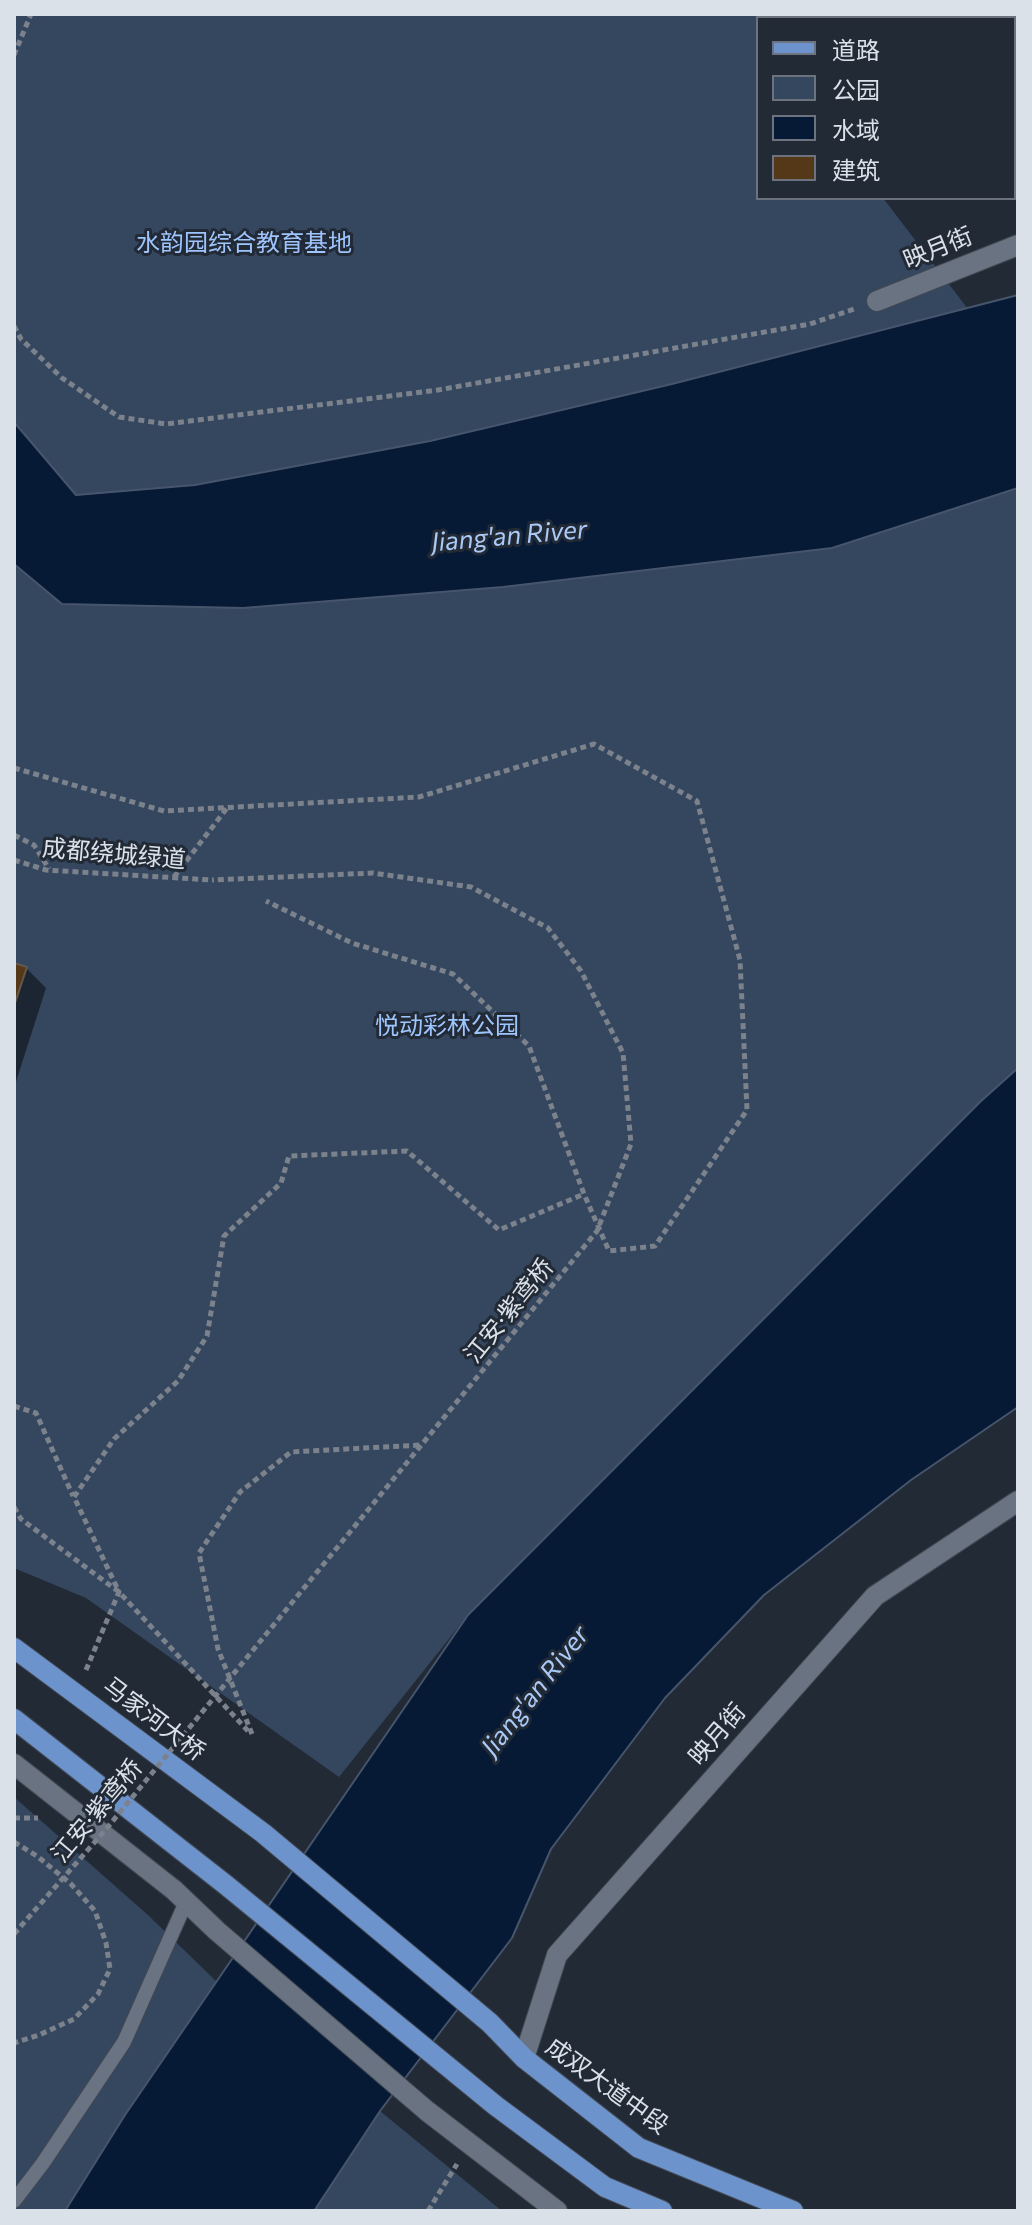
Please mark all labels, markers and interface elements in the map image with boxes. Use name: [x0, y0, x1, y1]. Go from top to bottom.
legend: [756, 16, 1016, 200]
text: 道路: [832, 35, 880, 64]
text: 公园: [832, 75, 880, 104]
text: 水域: [832, 115, 880, 144]
text: 建筑: [832, 155, 880, 184]
street label: 映月街: [899, 221, 977, 275]
park label: 水韵园综合教育基地: [136, 229, 352, 257]
water label: Jiang'an River: [430, 514, 588, 558]
street label: 成都绕城绿道: [41, 833, 187, 875]
park label: 悦动彩林公园: [375, 1012, 519, 1040]
street label: 江安·紫鸢桥: [458, 1253, 560, 1369]
water label: Jiang'an River: [474, 1620, 596, 1762]
street label: 马家河大桥: [97, 1671, 211, 1767]
street label: 映月街: [683, 1697, 751, 1771]
street label: 江安·紫鸢桥: [46, 1754, 148, 1868]
street label: 成双大道中段: [540, 2032, 674, 2140]

